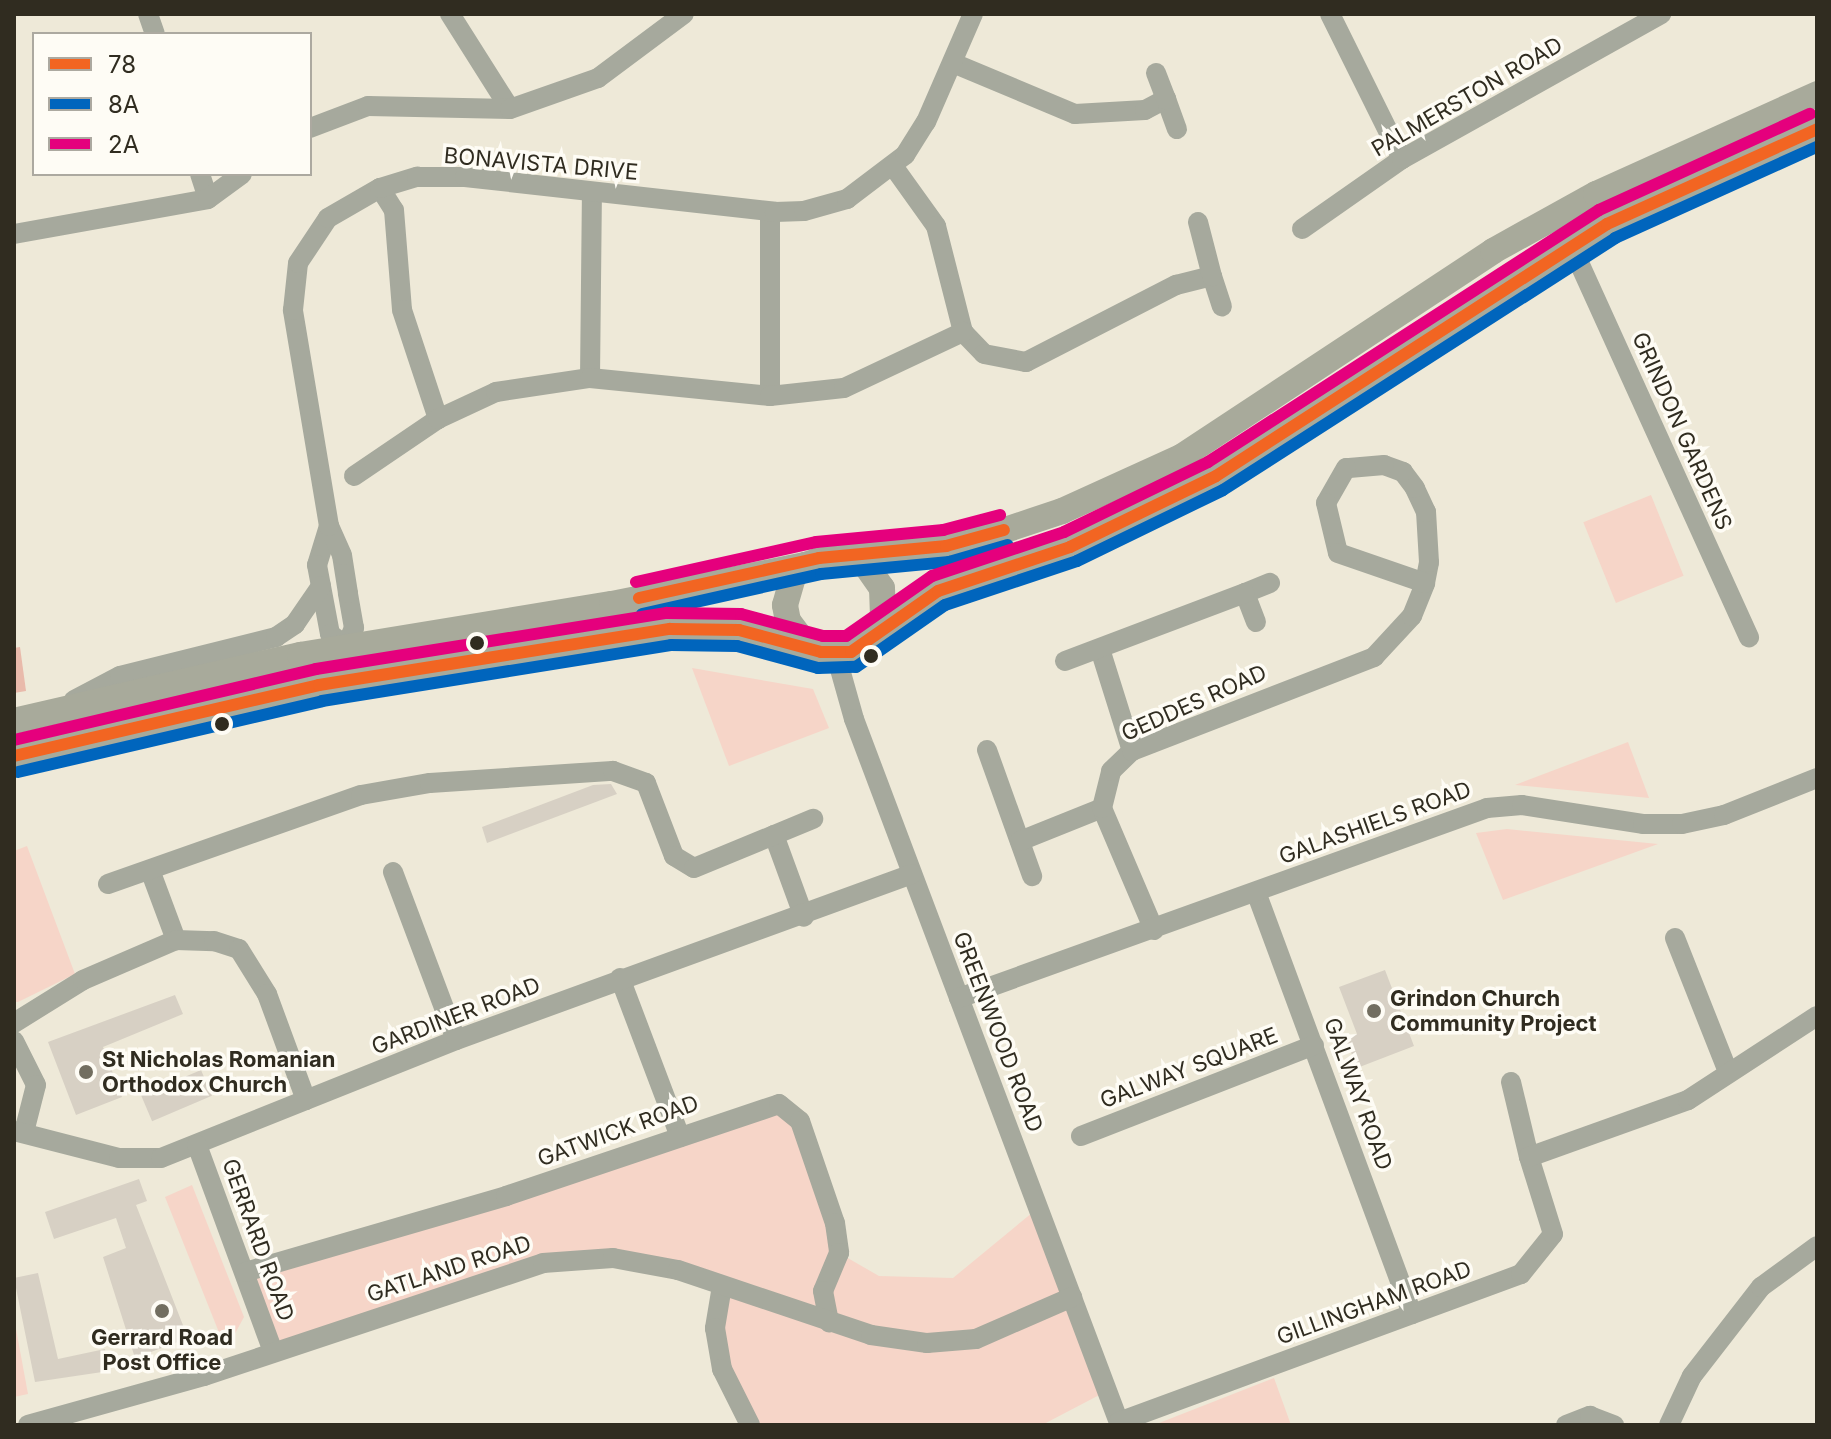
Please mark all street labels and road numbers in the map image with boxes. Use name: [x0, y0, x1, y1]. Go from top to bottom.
street label: PALMERSTON ROAD: [1367, 32, 1567, 162]
street label: BONAVISTA DRIVE: [443, 142, 639, 186]
street label: GRINDON GARDENS: [1627, 328, 1737, 534]
street label: GEDDES ROAD: [1117, 659, 1271, 747]
street label: GALASHIELS ROAD: [1275, 776, 1475, 870]
street label: GREENWOOD ROAD: [948, 928, 1048, 1136]
street label: GARDINER ROAD: [368, 972, 544, 1060]
street label: GALWAY ROAD: [1318, 1014, 1398, 1174]
street label: GALWAY SQUARE: [1096, 1022, 1282, 1114]
street label: GATWICK ROAD: [534, 1090, 702, 1172]
street label: GERRARD ROAD: [216, 1155, 300, 1325]
street label: GATLAND ROAD: [364, 1230, 534, 1308]
street label: GILLINGHAM ROAD: [1273, 1256, 1475, 1350]

